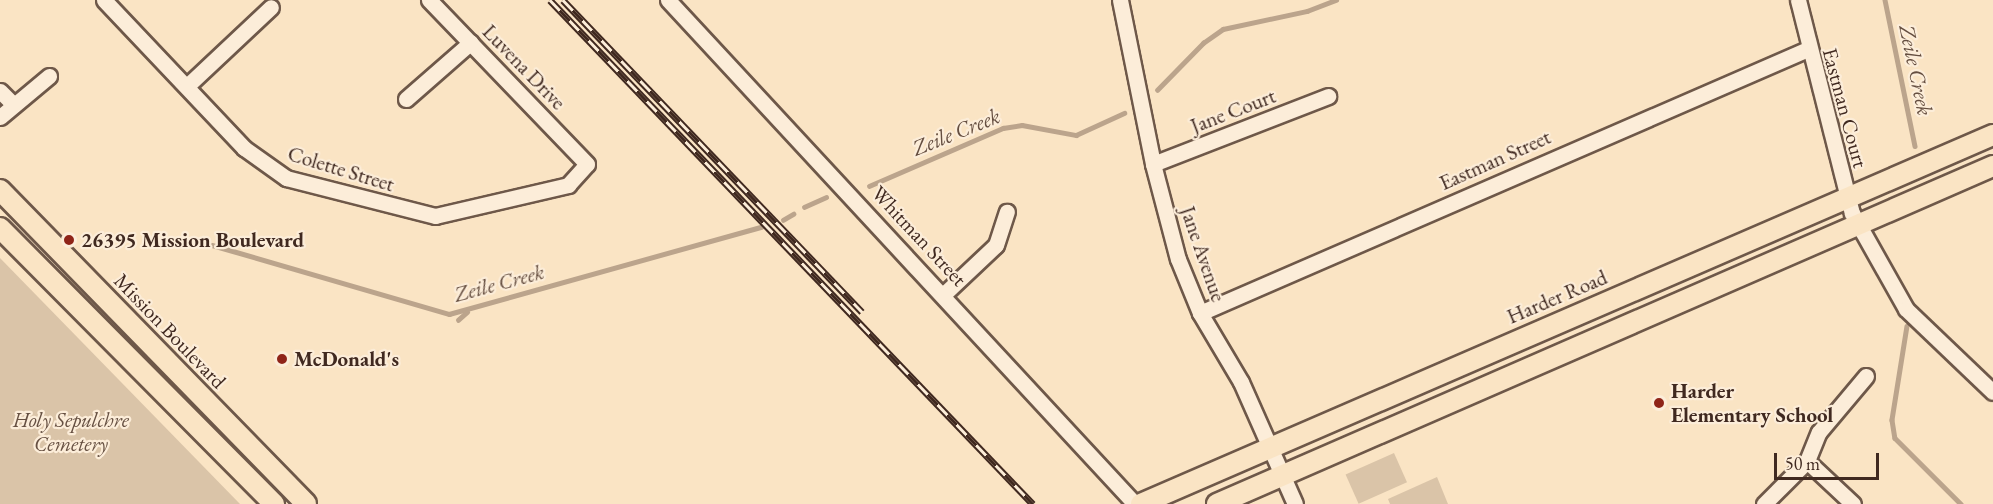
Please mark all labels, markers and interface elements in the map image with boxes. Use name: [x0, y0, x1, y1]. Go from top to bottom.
street label: Luvena Drive: [477, 19, 571, 115]
water label: Zeile Creek: [1893, 22, 1939, 118]
street label: Eastman Court: [1817, 45, 1873, 171]
street label: Jane Court: [1187, 83, 1279, 139]
water label: Zeile Creek: [908, 102, 1004, 162]
street label: Eastman Street: [1435, 124, 1555, 196]
street label: Colette Street: [285, 141, 397, 197]
street label: Whitman Street: [866, 181, 972, 291]
street label: Jane Avenue: [1175, 203, 1231, 305]
place label: 26395 Mission Boulevard: [81, 227, 304, 253]
marker: 26395 Mission Boulevard: [62, 233, 76, 247]
water label: Zeile Creek: [451, 258, 547, 308]
street label: Harder Road: [1503, 265, 1611, 329]
street label: Mission Boulevard: [109, 268, 231, 394]
place label: McDonald's: [294, 346, 399, 372]
marker: McDonald's: [275, 352, 289, 366]
place label: Harder Elementary School: [1671, 378, 1833, 428]
marker: Harder Elementary School: [1652, 396, 1666, 410]
park label: Holy Sepulchre Cemetery: [13, 407, 129, 457]
scale bar: [1777, 441, 1882, 479]
text: 50 m: [1785, 452, 1820, 475]

